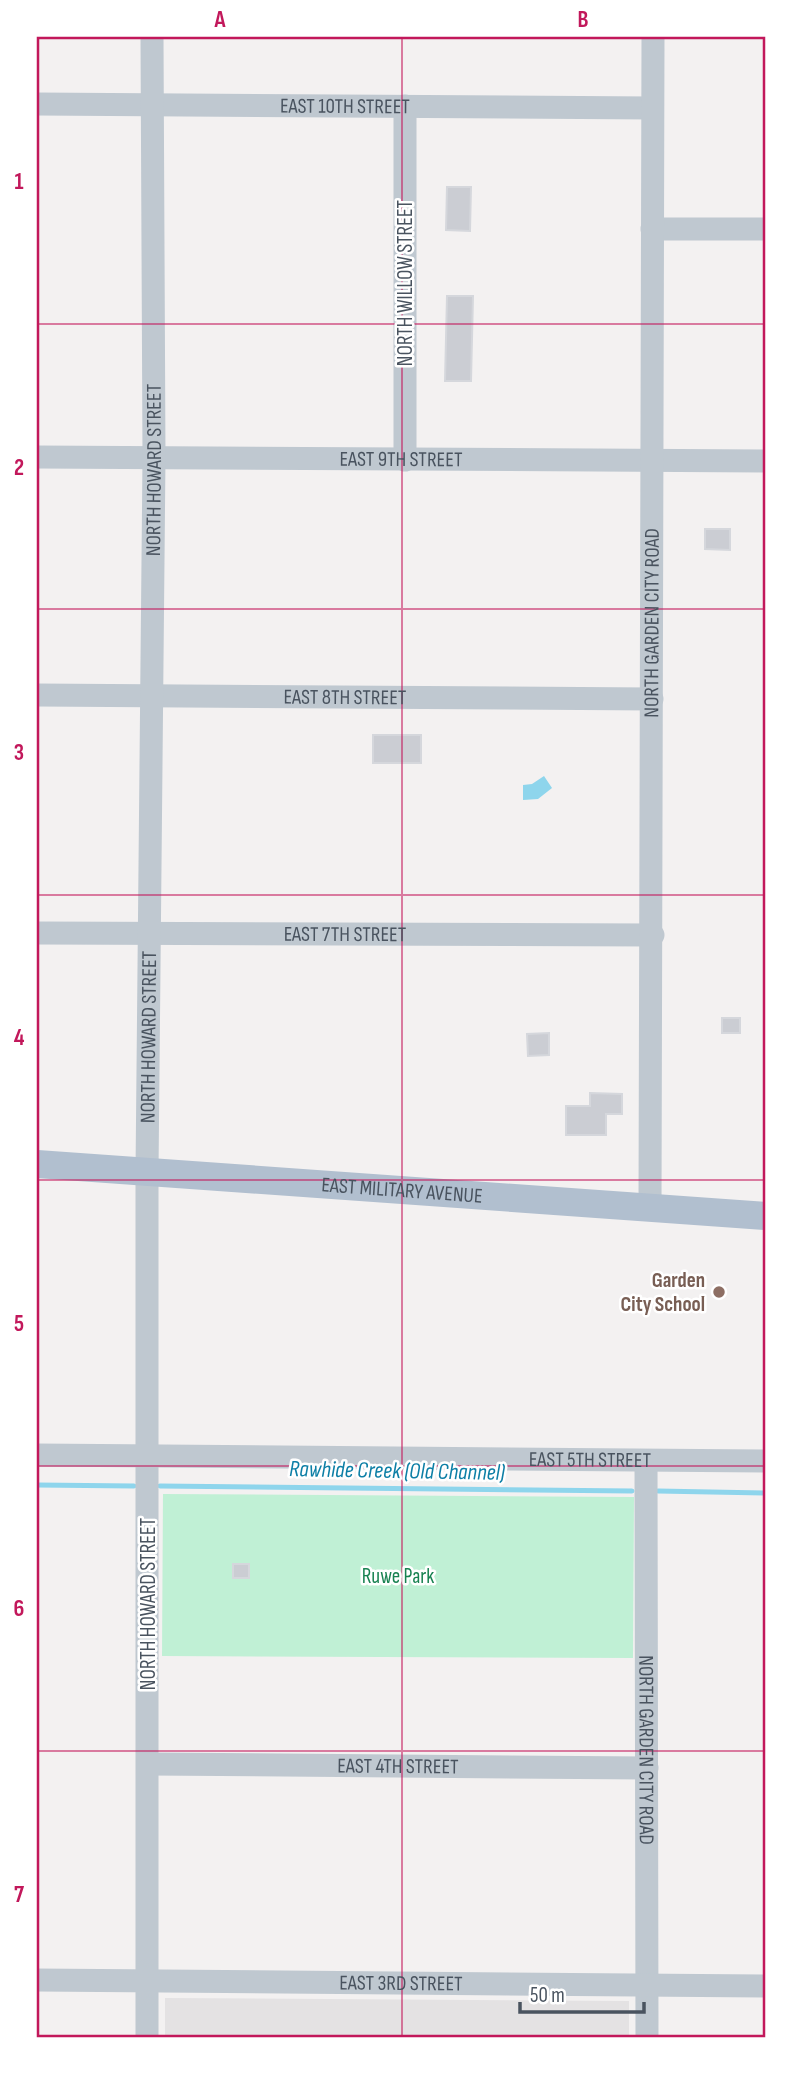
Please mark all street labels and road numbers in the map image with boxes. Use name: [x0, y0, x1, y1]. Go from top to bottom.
street label: EAST 10TH STREET: [280, 93, 410, 119]
street label: NORTH WILLOW STREET: [393, 199, 418, 366]
street label: NORTH HOWARD STREET: [141, 383, 167, 556]
street label: EAST 9TH STREET: [339, 446, 463, 472]
street label: NORTH GARDEN CITY ROAD: [639, 528, 664, 718]
street label: EAST 8TH STREET: [283, 684, 407, 710]
street label: EAST 7TH STREET: [284, 921, 407, 947]
street label: NORTH HOWARD STREET: [135, 950, 162, 1123]
street label: EAST MILITARY AVENUE: [321, 1172, 483, 1208]
street label: EAST 5TH STREET: [529, 1447, 652, 1473]
street label: NORTH HOWARD STREET: [136, 1517, 161, 1690]
street label: NORTH GARDEN CITY ROAD: [634, 1655, 659, 1845]
street label: EAST 4TH STREET: [337, 1753, 459, 1779]
street label: EAST 3RD STREET: [339, 1970, 463, 1996]

